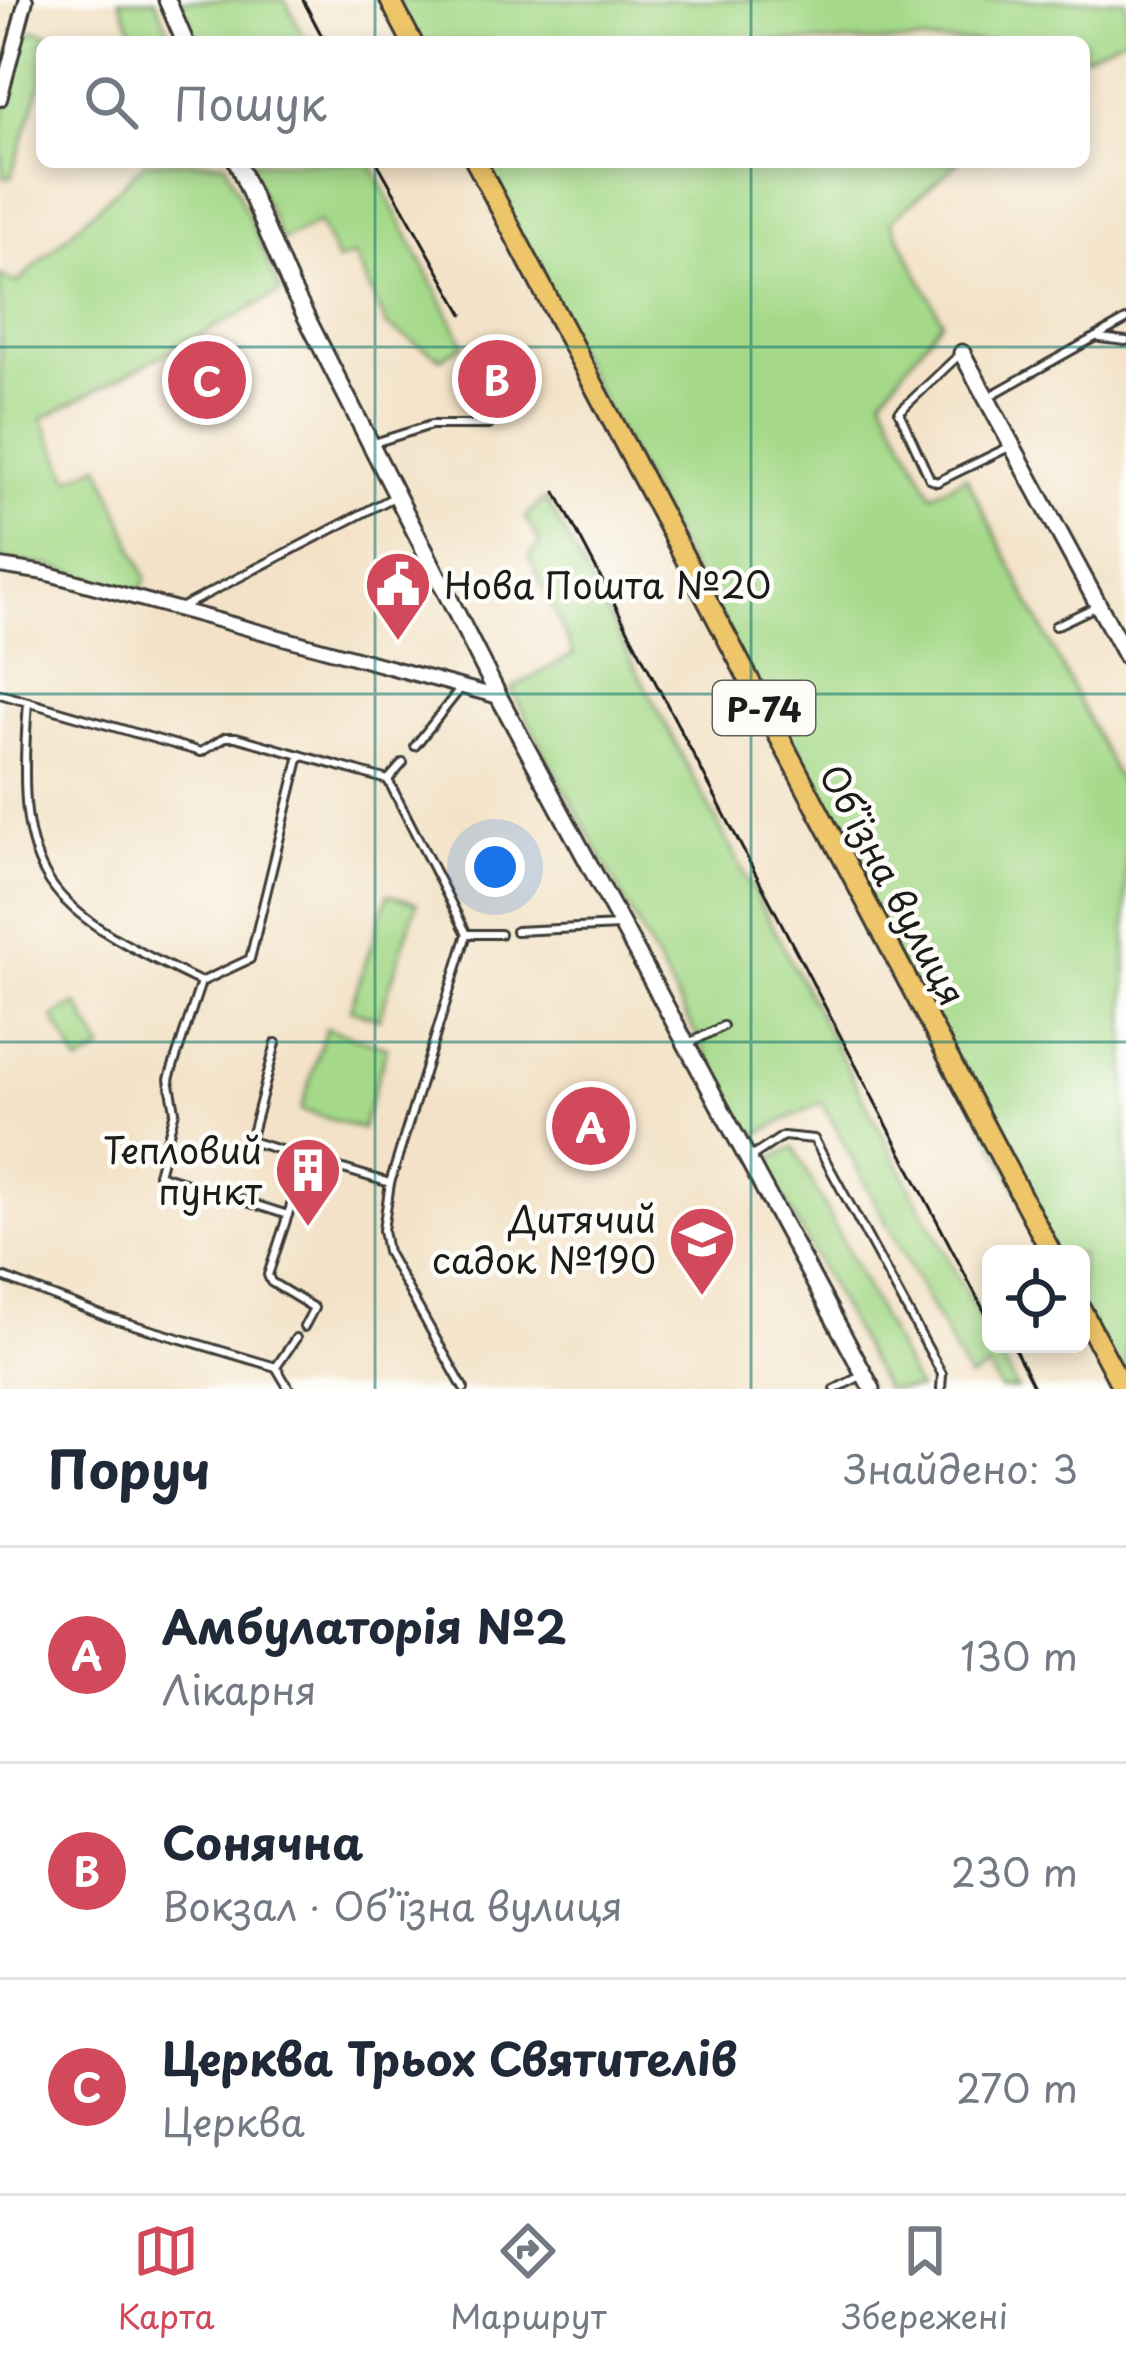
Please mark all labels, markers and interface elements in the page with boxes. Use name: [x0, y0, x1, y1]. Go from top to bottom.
search box: [36, 36, 1090, 168]
text: Пошук: [174, 68, 327, 136]
icon: search: [78, 69, 144, 135]
pin: B: [458, 334, 536, 424]
pin: C: [168, 335, 246, 425]
public building icon: Нова Пошта №20: [363, 549, 433, 643]
place label: Нова Пошта №20: [444, 557, 771, 611]
road number: Р-74: [713, 681, 815, 735]
street label: Обʼїзна вулиця: [807, 753, 981, 1015]
your location: [465, 837, 525, 897]
pin: A: [552, 1081, 630, 1171]
place label: Тепловий пункт: [103, 1122, 263, 1217]
building icon: Тепловий пункт: [273, 1135, 343, 1229]
place label: Дитячий садок №190: [432, 1191, 656, 1286]
school or university icon: Дитячий садок №190: [667, 1204, 737, 1298]
map controls: [982, 1245, 1090, 1353]
button: locate: [982, 1245, 1090, 1353]
text: Поруч: [48, 1429, 210, 1506]
text: Знайдено: 3: [844, 1438, 1078, 1497]
text: Амбулаторія №2: [162, 1591, 567, 1659]
text: A: [72, 1625, 102, 1684]
text: 130 m: [960, 1625, 1078, 1684]
text: Лікарня: [162, 1659, 317, 1718]
text: Сонячна: [162, 1807, 363, 1875]
text: B: [74, 1841, 100, 1900]
text: 230 m: [951, 1841, 1078, 1900]
text: Вокзал · Обʼїзна вулиця: [162, 1875, 623, 1934]
text: Церква Трьох Святителів: [162, 2023, 738, 2091]
text: C: [72, 2057, 102, 2116]
text: 270 m: [956, 2057, 1078, 2116]
text: Церква: [162, 2091, 305, 2150]
tab: Карта: [118, 2218, 215, 2340]
tab: Маршрут: [450, 2218, 607, 2340]
tab: Збережені: [842, 2218, 1008, 2340]

